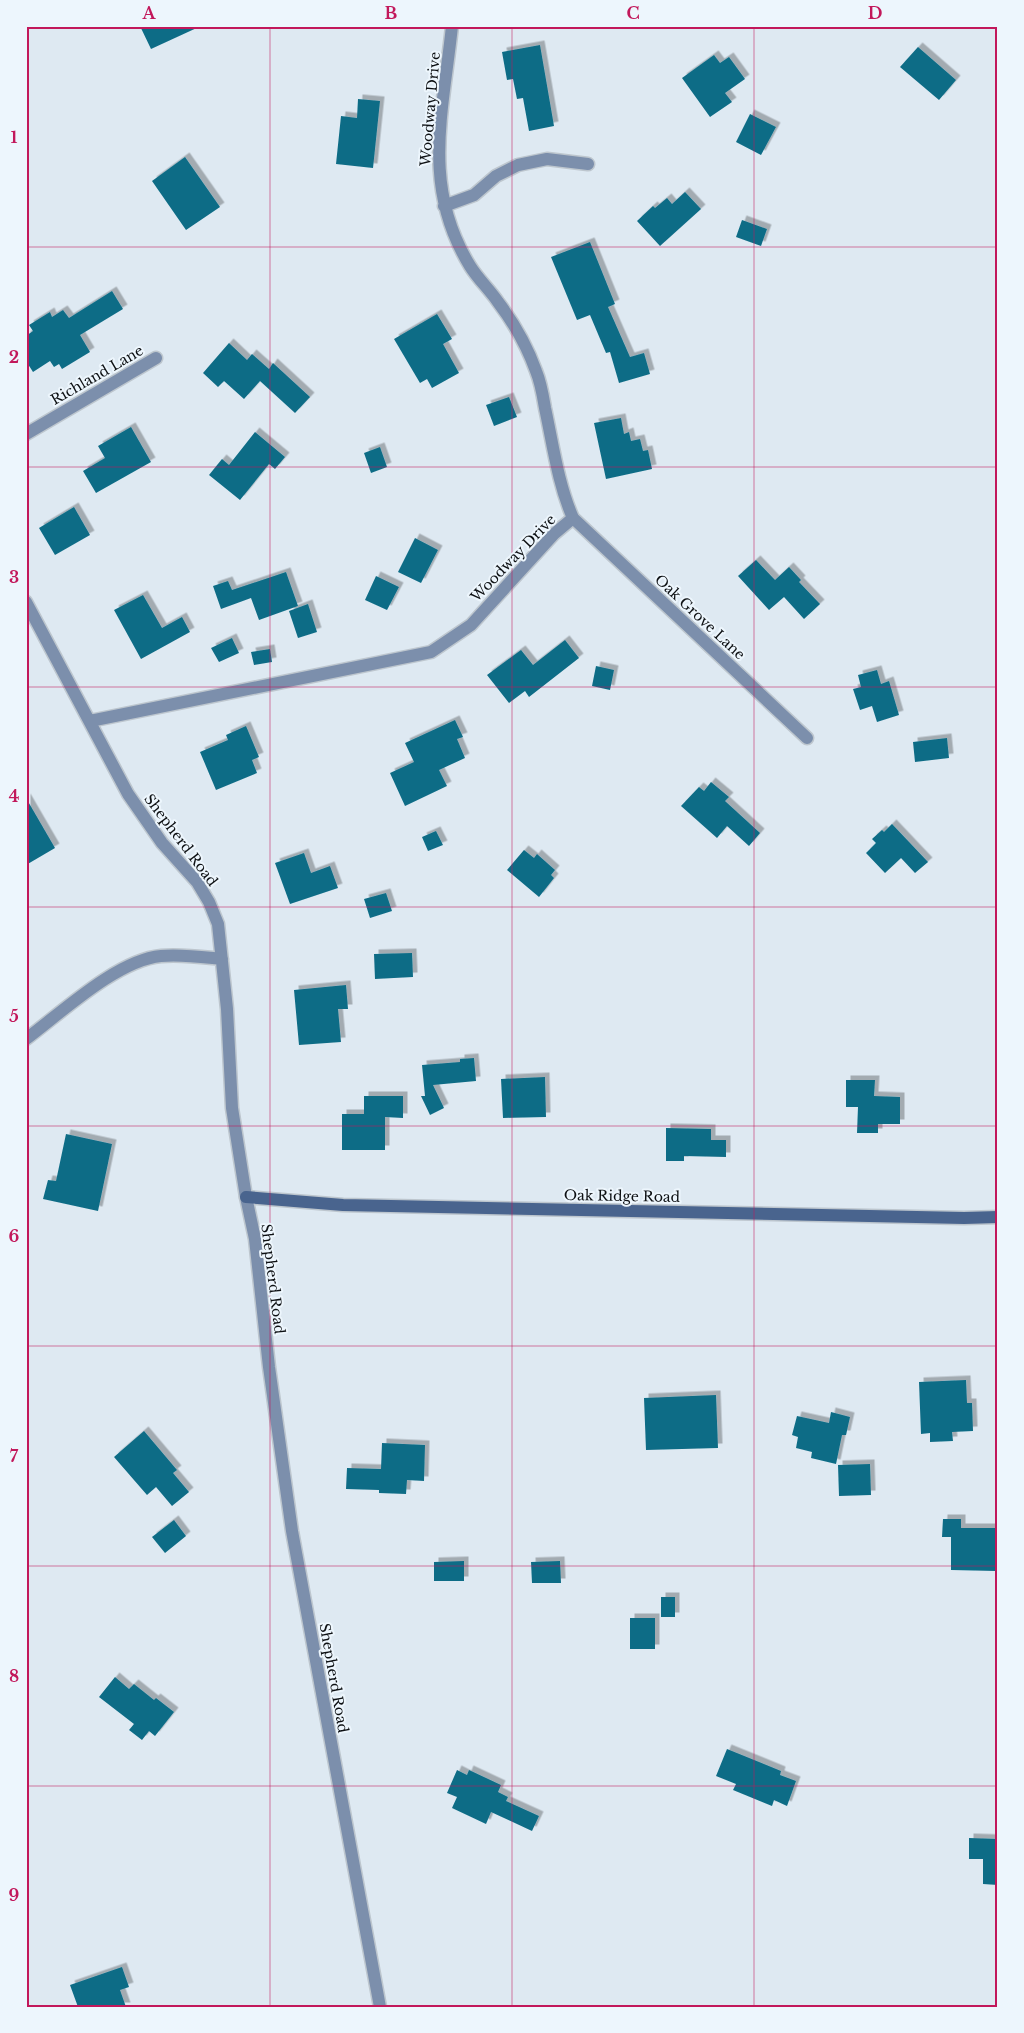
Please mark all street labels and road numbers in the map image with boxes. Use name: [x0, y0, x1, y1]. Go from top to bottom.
street label: Woodway Drive: [416, 51, 444, 168]
street label: Richland Lane: [47, 341, 147, 409]
street label: Woodway Drive: [466, 510, 559, 606]
street label: Oak Grove Lane: [651, 571, 749, 663]
street label: Shepherd Road: [140, 790, 222, 890]
street label: Oak Ridge Road: [564, 1186, 681, 1206]
street label: Shepherd Road: [257, 1223, 289, 1336]
street label: Shepherd Road: [315, 1622, 353, 1735]

